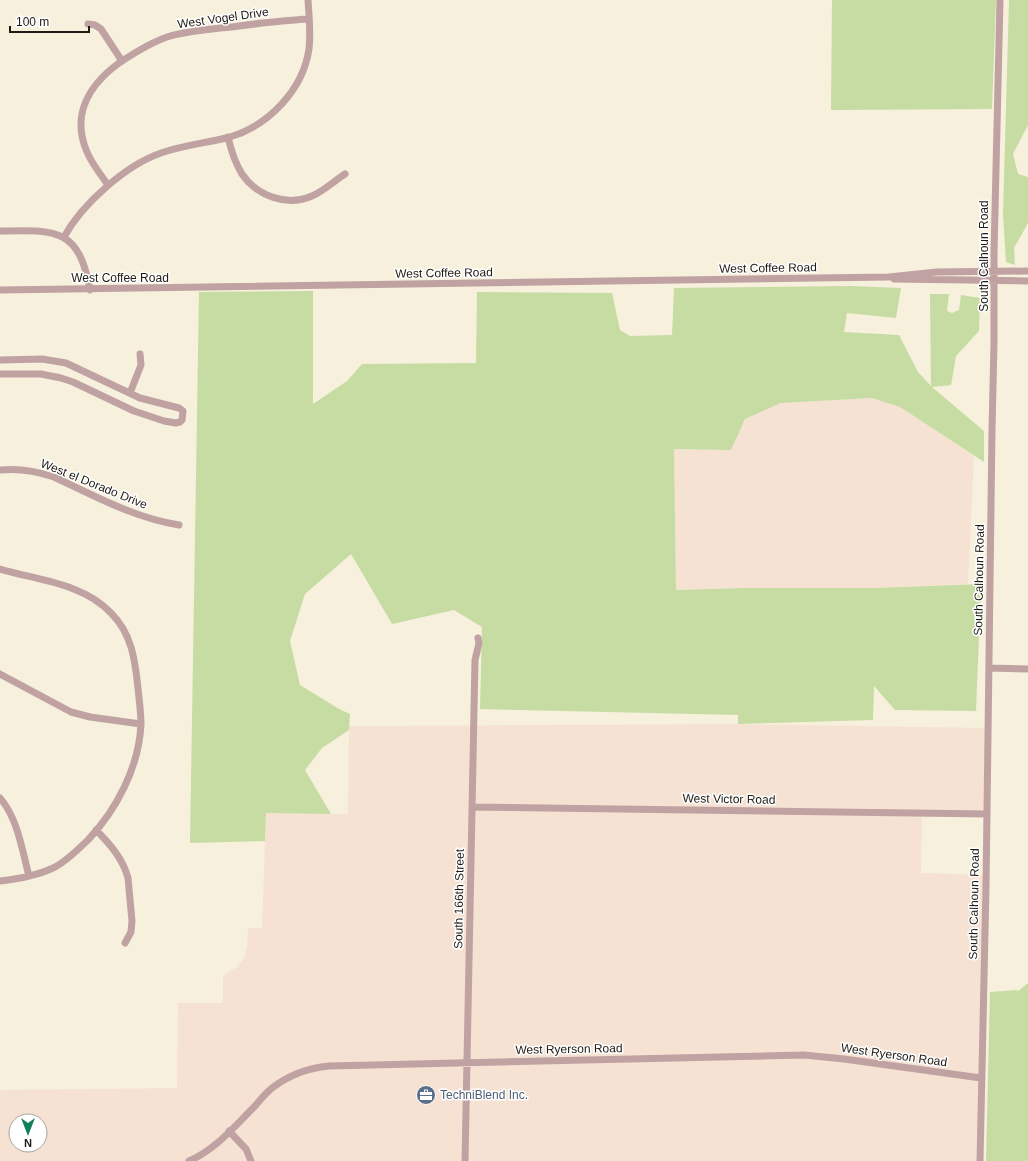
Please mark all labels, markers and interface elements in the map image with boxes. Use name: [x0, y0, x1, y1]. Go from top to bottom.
street label: West Vogel Drive: [177, 5, 270, 31]
scale bar: [10, 8, 89, 34]
text: 100 m: [16, 15, 49, 29]
street label: South Calhoun Road: [977, 200, 991, 312]
street label: West Coffee Road: [719, 260, 817, 276]
street label: West Coffee Road: [395, 265, 493, 281]
street label: West Coffee Road: [71, 271, 169, 285]
street label: West el Dorado Drive: [39, 456, 150, 512]
street label: South Calhoun Road: [971, 524, 987, 636]
street label: West Victor Road: [682, 791, 776, 807]
street label: South 166th Street: [451, 848, 467, 949]
street label: South Calhoun Road: [966, 848, 982, 960]
street label: West Ryerson Road: [515, 1041, 623, 1057]
street label: West Ryerson Road: [840, 1041, 948, 1069]
office icon: TechniBlend Inc.: [415, 1084, 437, 1106]
place label: TechniBlend Inc.: [440, 1088, 528, 1102]
north arrow: [8, 1113, 48, 1153]
text: N: [24, 1137, 32, 1149]

